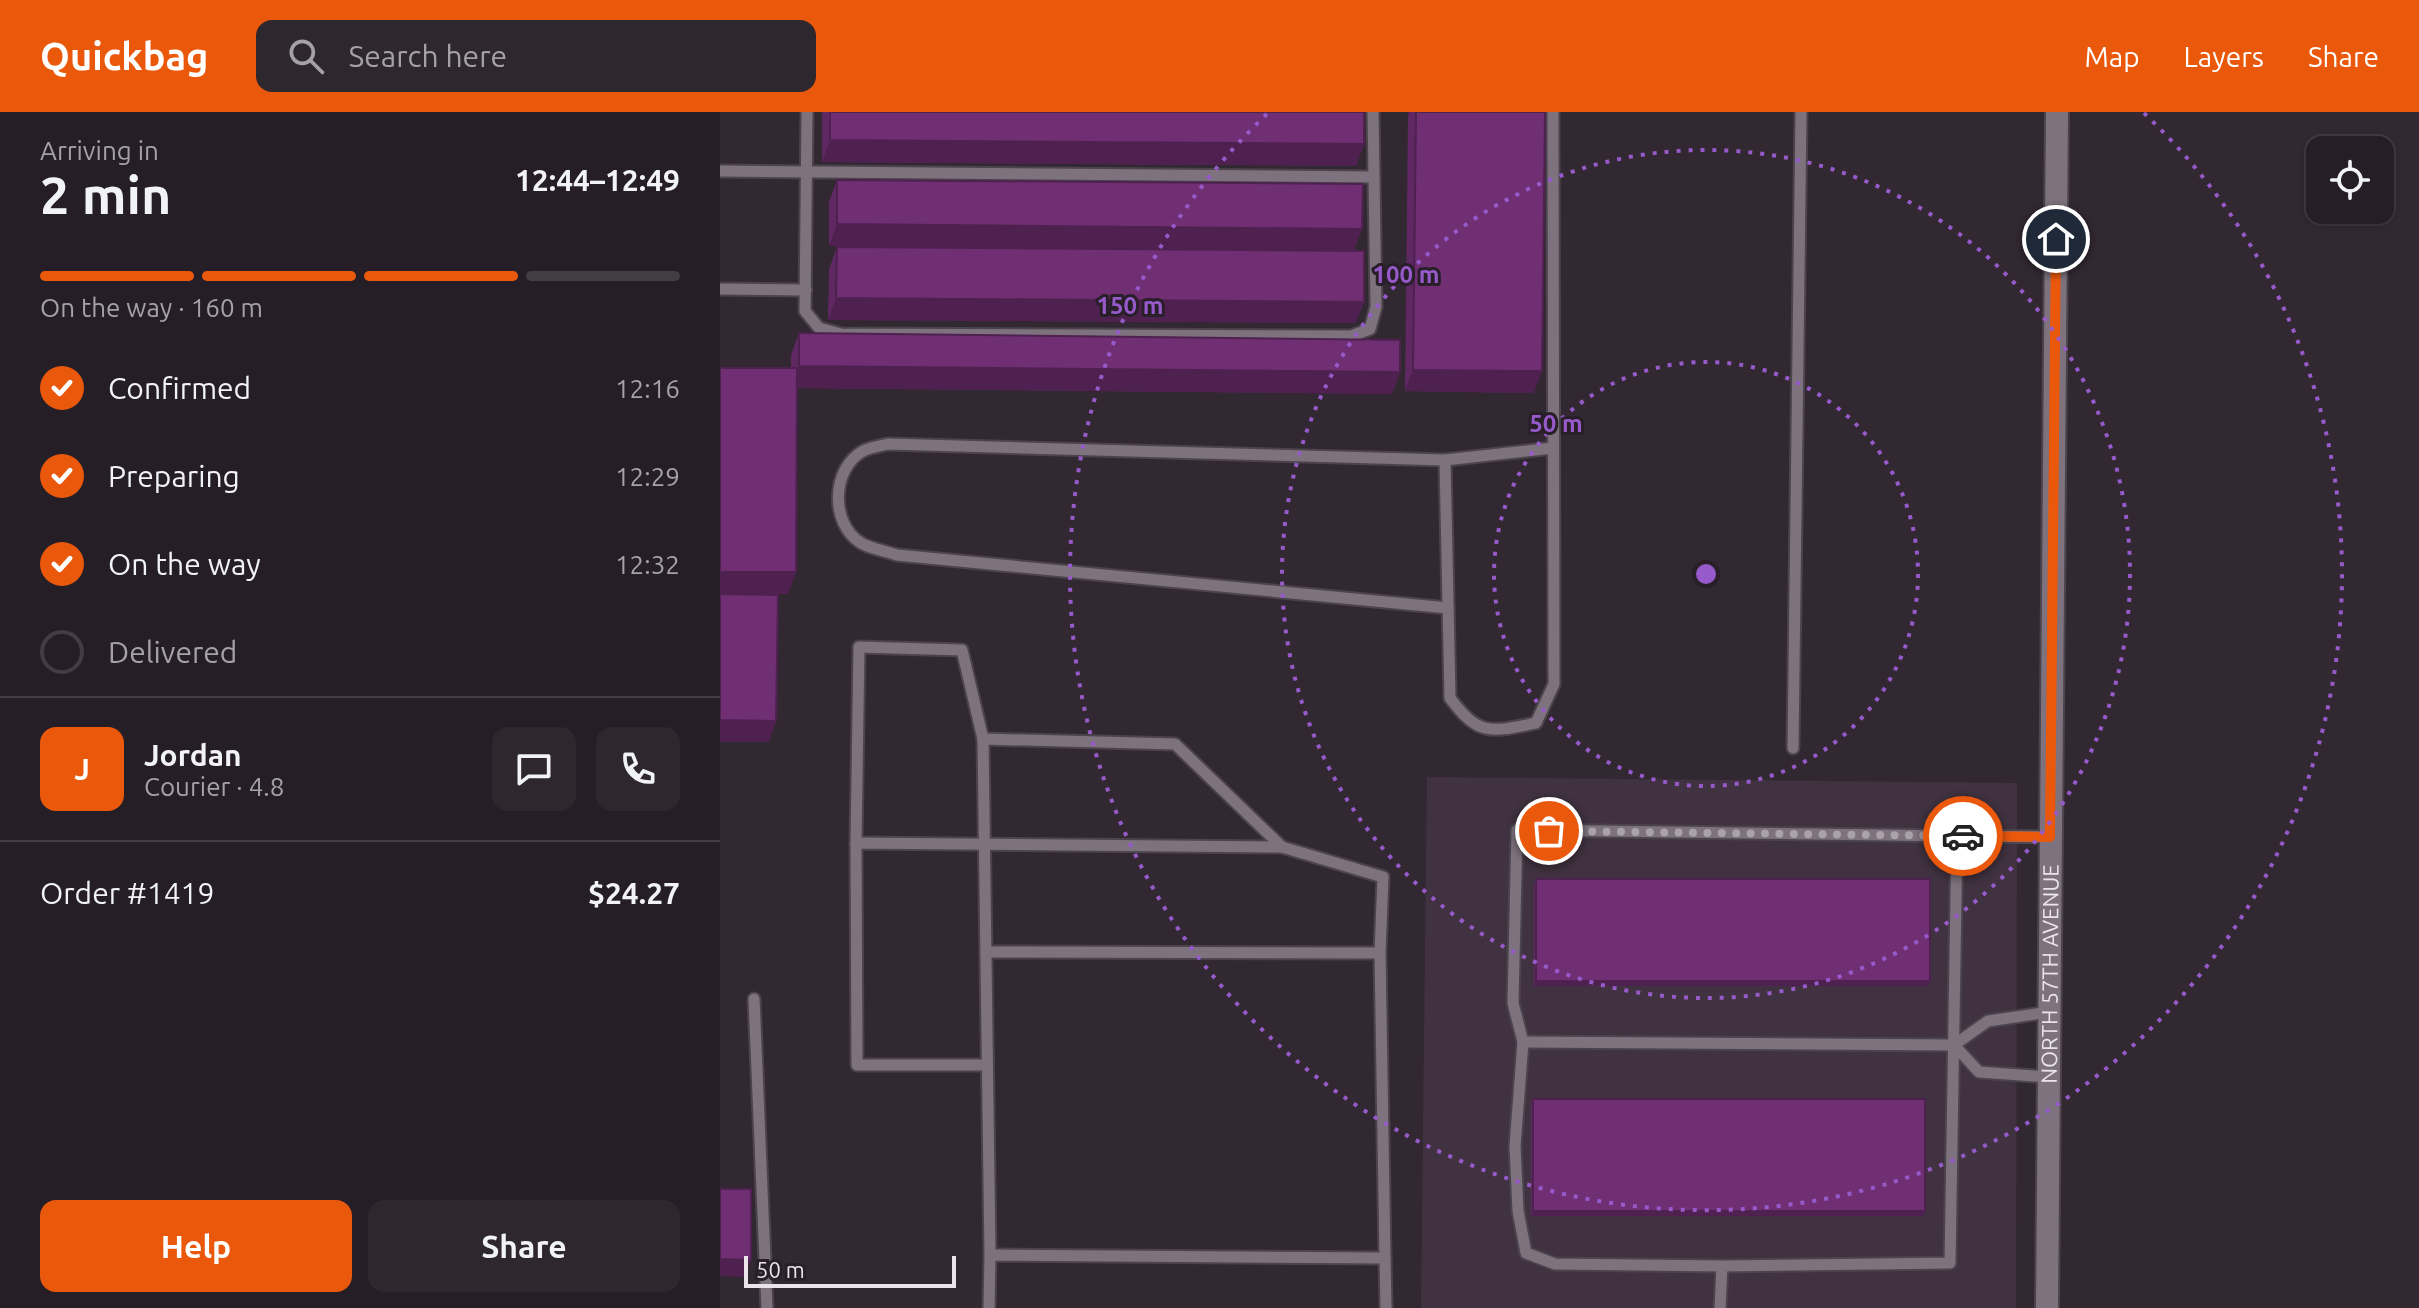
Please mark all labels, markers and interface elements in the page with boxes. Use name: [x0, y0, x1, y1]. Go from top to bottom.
search box: [256, 20, 816, 92]
icon: search: [284, 34, 328, 78]
text: Quickbag: [40, 35, 208, 77]
text: Search here: [348, 39, 507, 73]
text: Map: [2084, 41, 2140, 72]
text: Layers: [2184, 41, 2264, 72]
text: Share: [2308, 41, 2379, 72]
text: Arriving in: [40, 136, 159, 165]
map controls: [2306, 136, 2394, 224]
button: locate: [2306, 136, 2394, 224]
text: 12:44–12:49: [515, 163, 680, 197]
text: 2 min: [40, 166, 171, 224]
pin: [2022, 205, 2090, 273]
icon: home: [2034, 217, 2078, 261]
text: 100 m: [1373, 261, 1439, 288]
text: 150 m: [1097, 292, 1163, 319]
text: On the way · 160 m: [40, 293, 263, 322]
icon: check: [40, 366, 84, 410]
text: Confirmed: [108, 371, 251, 405]
text: 12:16: [615, 374, 680, 403]
text: 50 m: [1529, 410, 1583, 437]
icon: check: [40, 454, 84, 498]
text: Preparing: [108, 459, 240, 493]
text: 12:29: [615, 462, 680, 491]
icon: check: [40, 542, 84, 586]
text: On the way: [108, 547, 261, 581]
text: 12:32: [615, 550, 680, 579]
centre of rings: [1692, 560, 1720, 588]
text: Delivered: [108, 635, 237, 669]
button: chat: [492, 727, 576, 811]
button: phone: [596, 727, 680, 811]
text: Jordan: [144, 738, 242, 772]
text: J: [74, 752, 90, 786]
text: Courier · 4.8: [144, 772, 284, 801]
courier: [1923, 796, 2003, 876]
pin: [1515, 797, 1583, 865]
icon: bag: [1527, 809, 1571, 853]
icon: car: [1941, 814, 1985, 858]
street label: NORTH 57TH AVENUE: [2036, 864, 2063, 1084]
text: Order #1419: [40, 876, 214, 910]
text: $24.27: [588, 876, 680, 910]
button: Help: [40, 1200, 352, 1292]
button: Share: [368, 1200, 680, 1292]
scale bar: [744, 1252, 956, 1288]
text: 50 m: [756, 1257, 805, 1282]

